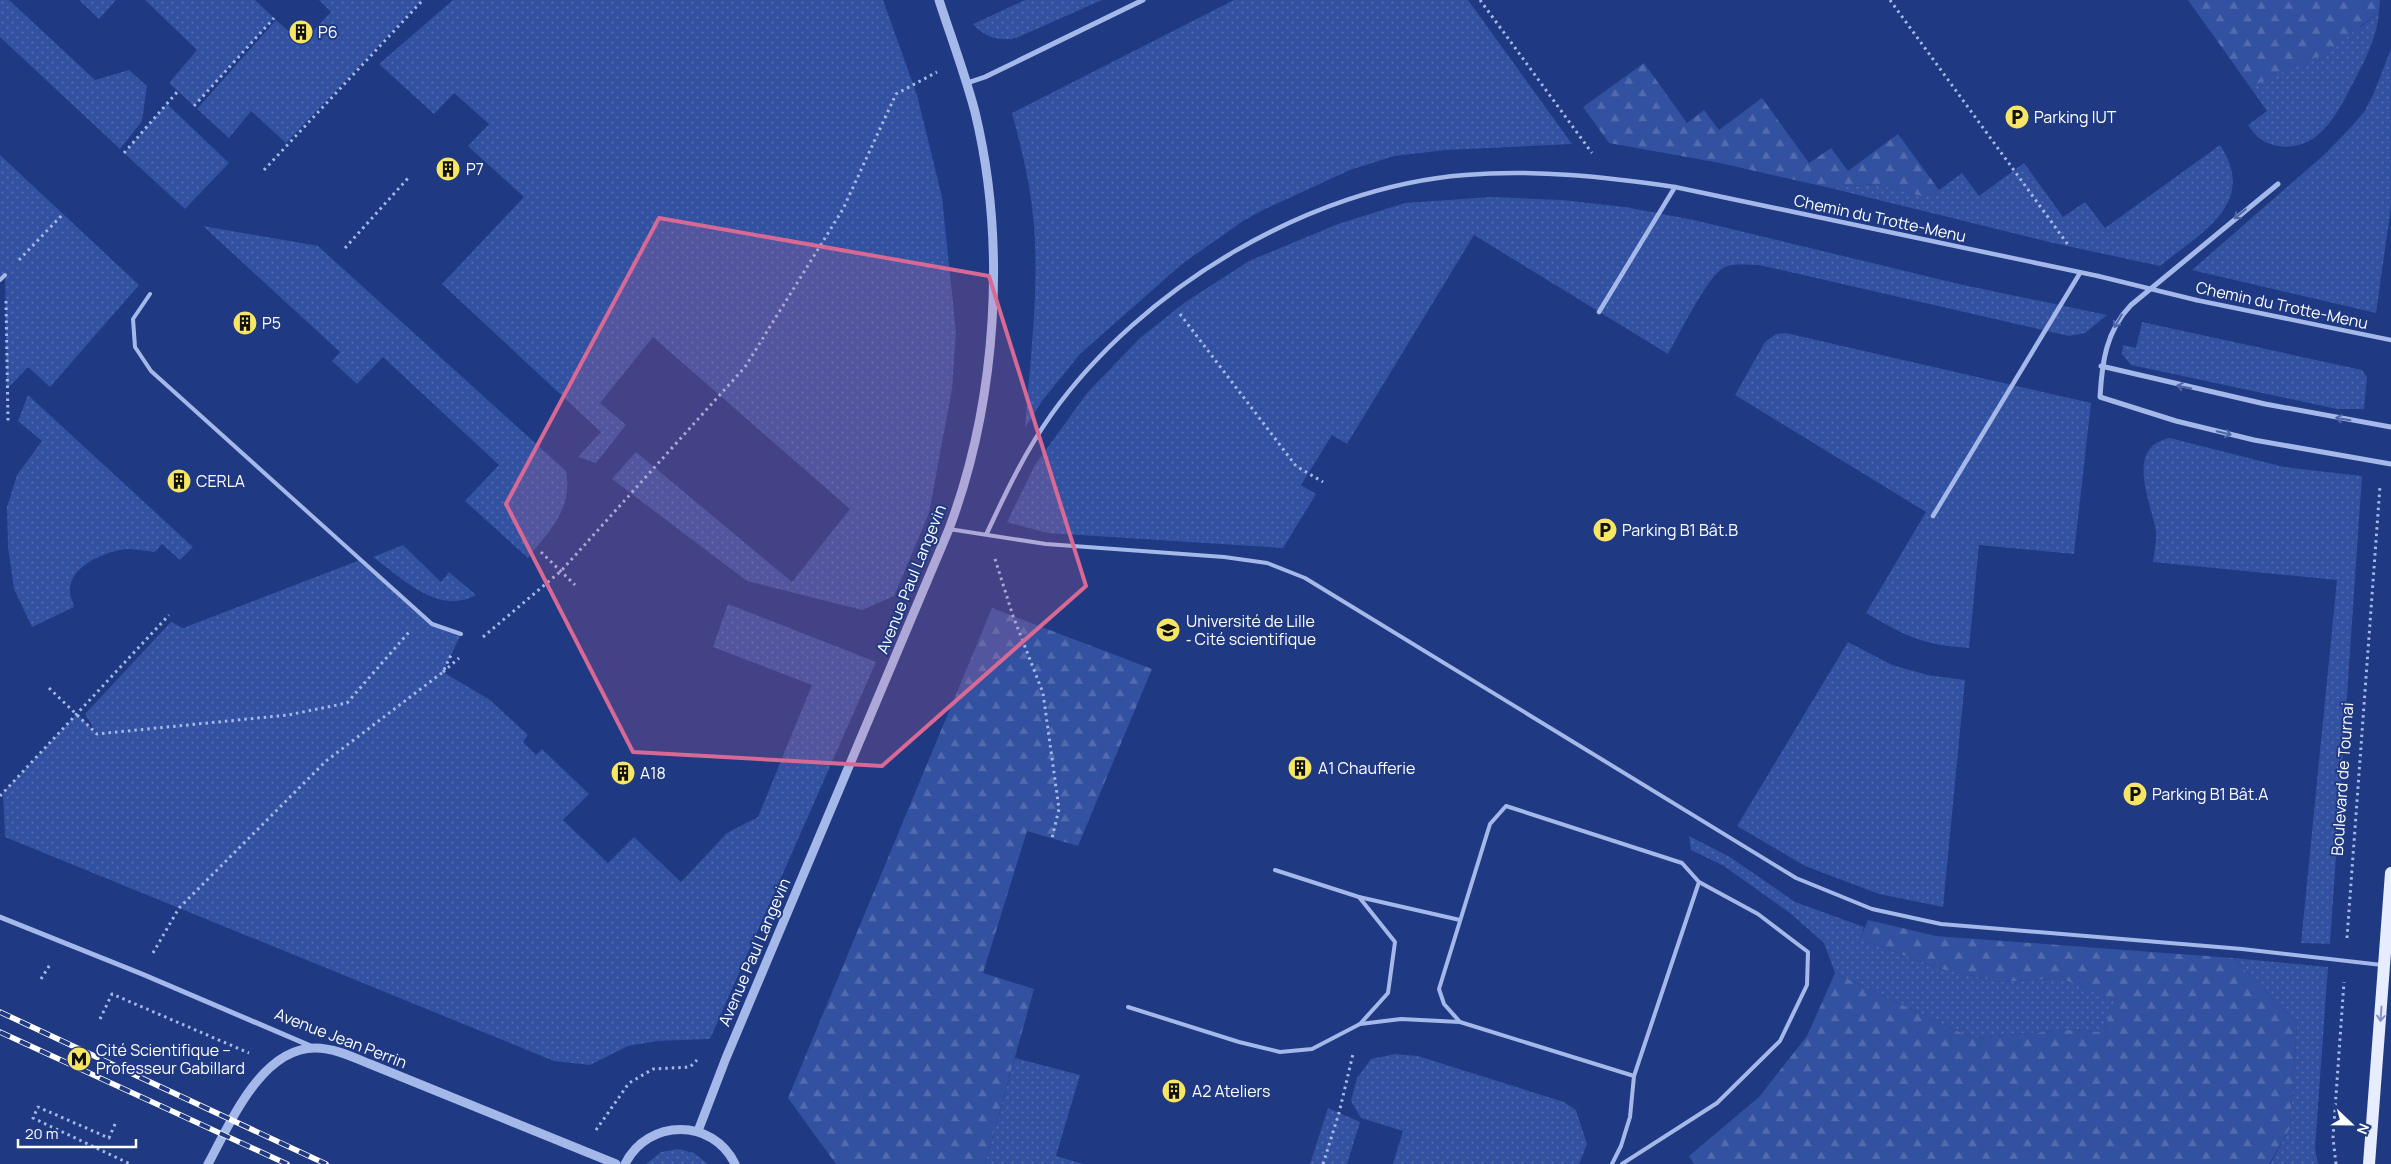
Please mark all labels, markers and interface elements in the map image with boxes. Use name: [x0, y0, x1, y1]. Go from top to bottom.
building icon: P6: [288, 19, 314, 45]
place label: P6: [318, 21, 338, 43]
parking icon: Parking IUT: [2004, 104, 2030, 130]
place label: Parking IUT: [2034, 106, 2117, 128]
building icon: P7: [435, 156, 461, 182]
place label: P7: [466, 158, 484, 180]
street label: Chemin du Trotte-Menu: [1792, 189, 1968, 247]
one-way arrow: [2234, 209, 2247, 220]
street label: Chemin du Trotte-Menu: [2194, 276, 2370, 334]
building icon: P5: [232, 310, 258, 336]
place label: P5: [262, 312, 281, 334]
one-way arrow: [2112, 313, 2122, 327]
one-way arrow: [2176, 382, 2192, 391]
one-way arrow: [2335, 414, 2351, 424]
one-way arrow: [2215, 428, 2231, 438]
building icon: CERLA: [166, 468, 192, 494]
place label: CERLA: [196, 470, 245, 492]
street label: Avenue Paul Langevin: [871, 501, 951, 657]
parking icon: Parking B1 Bât.B: [1592, 517, 1618, 543]
place label: Parking B1 Bât.B: [1622, 519, 1738, 541]
place label: Université de Lille ‐ Cité scientifique: [1186, 610, 1316, 650]
school or university icon: Université de Lille ‐ Cité scientifique: [1155, 617, 1181, 643]
street label: Boulevard de Tournai: [2326, 702, 2358, 856]
building icon: A1 Chaufferie: [1287, 755, 1313, 781]
place label: A1 Chaufferie: [1318, 757, 1415, 779]
building icon: A18: [610, 760, 636, 786]
place label: A18: [640, 762, 666, 784]
parking icon: Parking B1 Bât.A: [2122, 781, 2148, 807]
place label: Parking B1 Bât.A: [2152, 783, 2268, 805]
street label: Avenue Paul Langevin: [713, 875, 795, 1029]
street label: Avenue Jean Perrin: [272, 1003, 410, 1073]
one-way arrow: [2377, 1006, 2386, 1022]
place label: Cité Scientifique – Professeur Gabillard: [96, 1039, 245, 1079]
metro station icon: Cité Scientifique – Professeur Gabillard: [66, 1046, 92, 1072]
building icon: A2 Ateliers: [1161, 1078, 1187, 1104]
place label: A2 Ateliers: [1192, 1080, 1270, 1102]
north arrow: [2326, 1099, 2376, 1149]
scale bar: [18, 1116, 135, 1148]
text: N: [2353, 1121, 2374, 1137]
text: 20 m: [25, 1123, 58, 1144]

